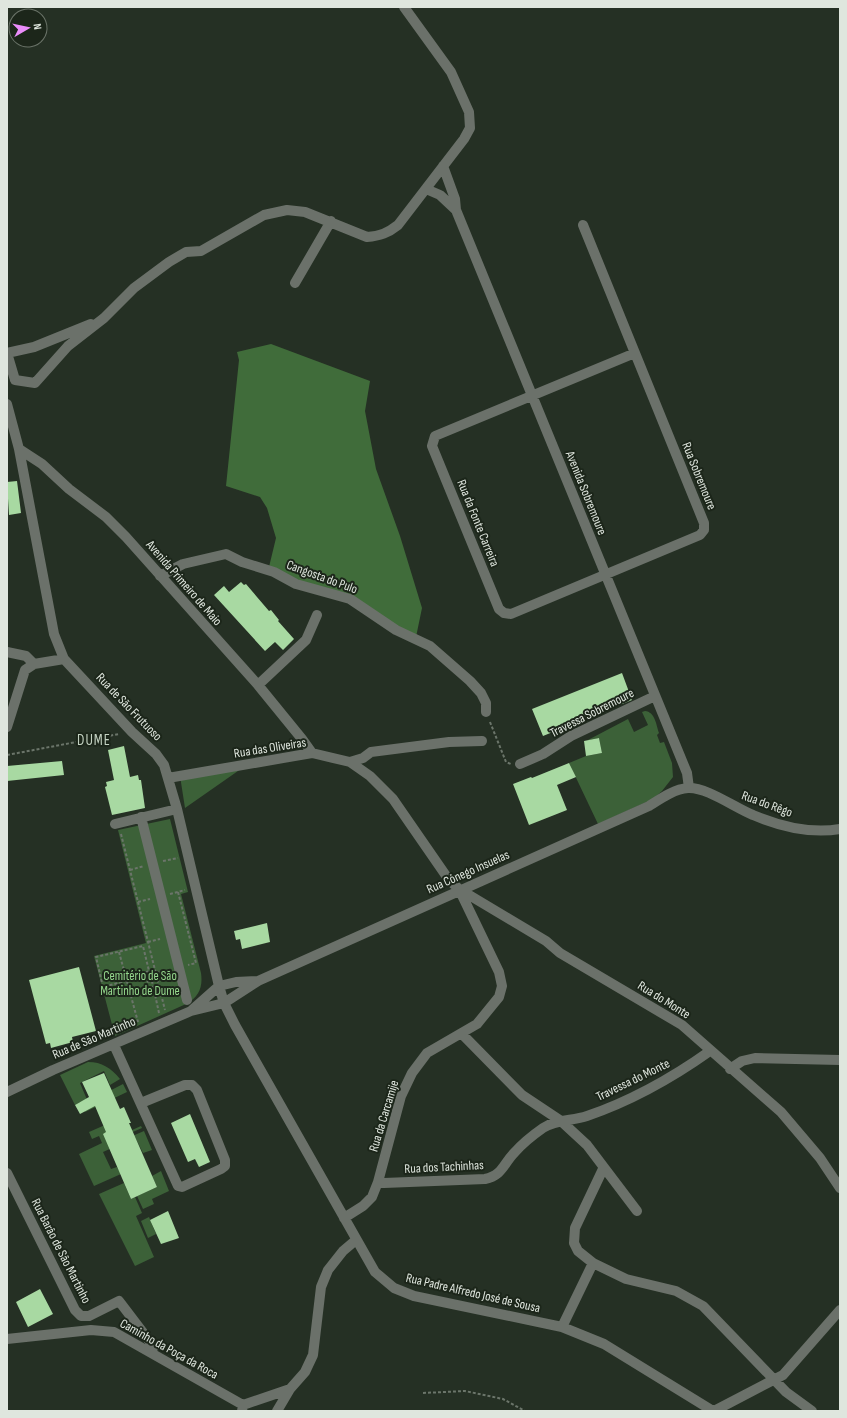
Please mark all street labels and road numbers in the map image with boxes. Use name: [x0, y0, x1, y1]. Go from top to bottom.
street label: Rua Sobremoure: [678, 440, 720, 512]
street label: Avenida Sobremoure: [562, 448, 610, 537]
street label: Rua da Fonte Carreira: [453, 477, 503, 569]
street label: Avenida Primeiro de Maio: [142, 536, 225, 629]
street label: Cangosta do Pulo: [284, 557, 360, 597]
street label: Rua de São Frutuoso: [93, 670, 165, 744]
street label: Travessa Sobremoure: [547, 685, 637, 741]
street label: Rua das Oliveiras: [233, 734, 308, 762]
street label: Rua do Rêgo: [739, 787, 795, 821]
street label: Rua Cónego Insuelas: [424, 846, 512, 897]
street label: Rua do Monte: [635, 978, 693, 1022]
street label: Rua de São Martinho: [50, 1013, 138, 1063]
street label: Travessa do Monte: [594, 1055, 672, 1105]
street label: Rua da Carcamije: [366, 1078, 402, 1154]
street label: Rua dos Tachinhas: [404, 1157, 484, 1177]
street label: Rua Barão de São Martinho: [28, 1196, 94, 1306]
street label: Rua Padre Alfredo José de Sousa: [404, 1270, 542, 1316]
street label: Caminho da Poça da Roca: [117, 1315, 221, 1383]

